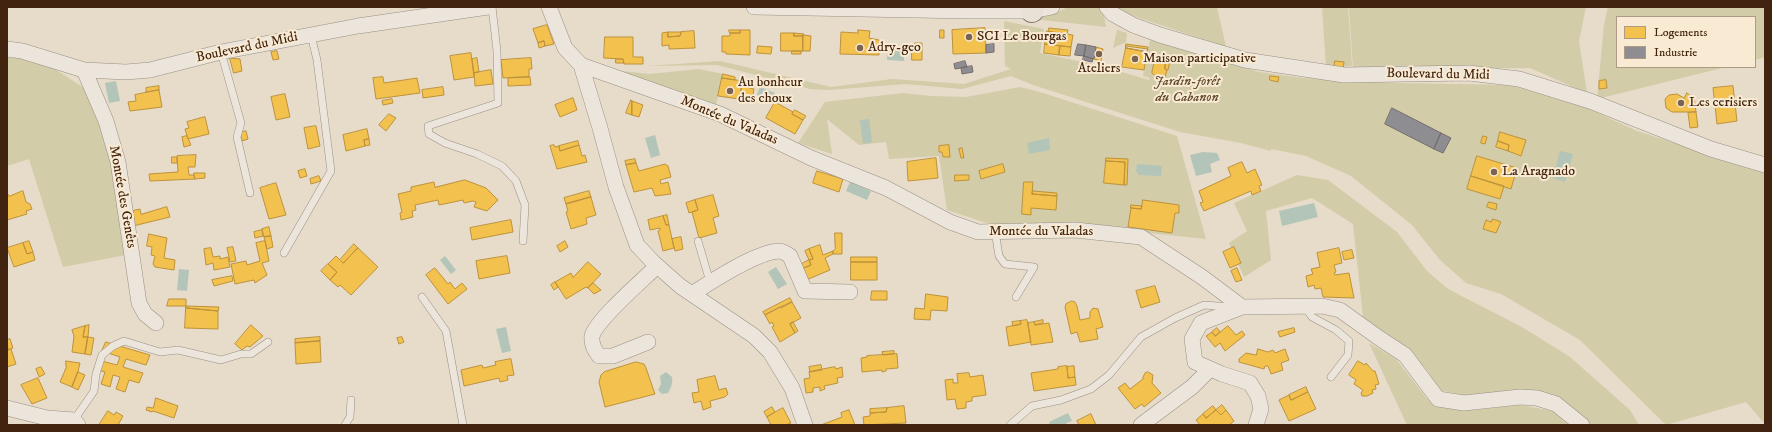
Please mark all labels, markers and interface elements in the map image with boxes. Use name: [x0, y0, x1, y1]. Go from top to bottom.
legend: [1616, 16, 1756, 68]
text: Logements: [1654, 25, 1707, 40]
street label: Boulevard du Midi: [195, 29, 299, 67]
place label: SCI Le Bourgas: [977, 29, 1066, 45]
marker: SCI Le Bourgas: [964, 32, 974, 42]
place label: Adry-geo: [868, 40, 921, 56]
marker: Adry-geo: [855, 43, 865, 53]
text: Industrie: [1654, 45, 1697, 60]
marker: Ateliers: [1094, 49, 1104, 59]
place label: Maison participative: [1143, 51, 1256, 67]
marker: Maison participative: [1130, 54, 1140, 64]
place label: Ateliers: [1078, 61, 1120, 77]
street label: Boulevard du Midi: [1386, 66, 1490, 84]
park label: Jardin-forêt du Cabanon: [1154, 74, 1220, 106]
place label: Au bonheur des choux: [738, 75, 802, 108]
marker: Au bonheur des choux: [725, 86, 735, 96]
street label: Montée du Valadas: [678, 93, 780, 149]
place label: Les cerisiers: [1689, 95, 1757, 111]
marker: Les cerisiers: [1676, 98, 1686, 108]
street label: Montée des Genêts: [105, 144, 139, 250]
place label: La Aragnado: [1502, 164, 1575, 180]
marker: La Aragnado: [1489, 167, 1499, 177]
street label: Montée du Valadas: [989, 224, 1093, 240]

